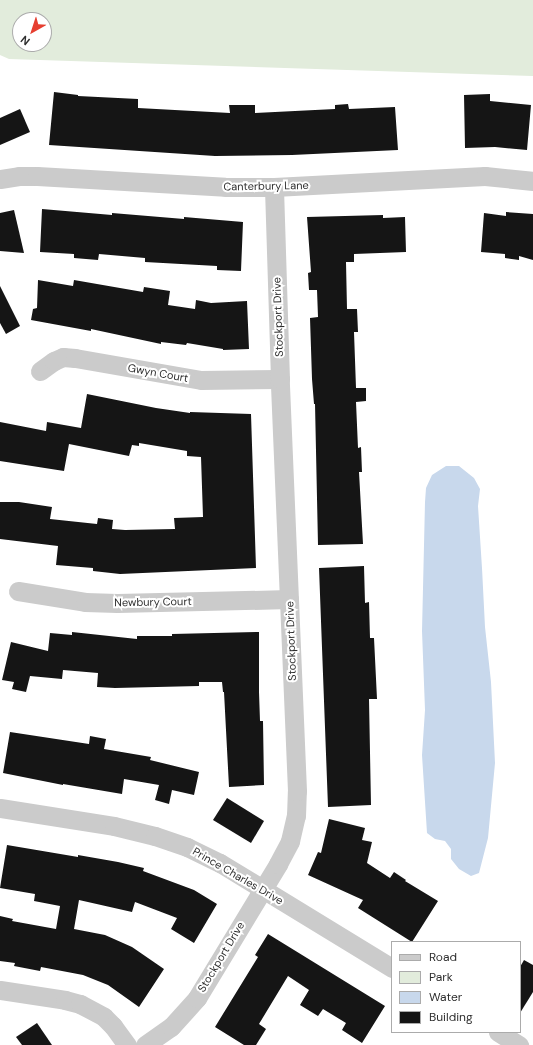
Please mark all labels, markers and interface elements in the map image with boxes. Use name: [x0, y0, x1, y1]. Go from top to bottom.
north arrow: [12, 12, 52, 52]
text: N: [18, 33, 33, 49]
street label: Canterbury Lane: [223, 179, 309, 193]
street label: Stockport Drive: [270, 277, 286, 357]
street label: Gwyn Court: [127, 361, 189, 385]
street label: Newbury Court: [114, 595, 192, 609]
street label: Stockport Drive: [283, 601, 299, 681]
street label: Prince Charles Drive: [190, 845, 286, 907]
street label: Stockport Drive: [195, 919, 247, 995]
legend: [391, 941, 521, 1033]
text: Road: [429, 949, 457, 965]
text: Park: [429, 969, 453, 985]
text: Water: [429, 989, 462, 1005]
text: Building: [429, 1009, 473, 1025]

